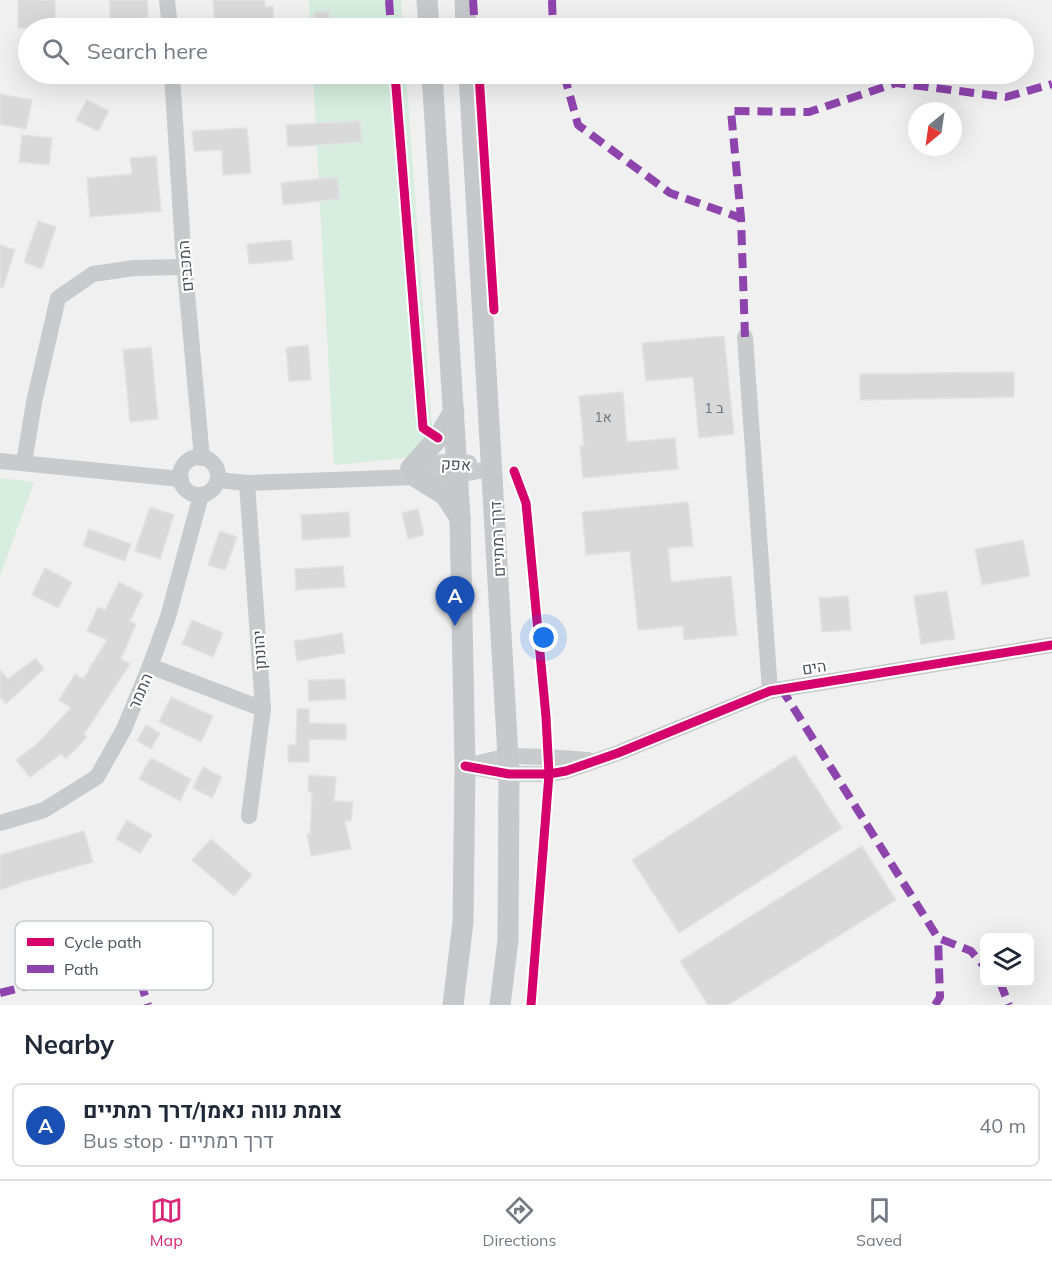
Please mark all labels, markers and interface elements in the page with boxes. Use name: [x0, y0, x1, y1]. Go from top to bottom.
search box: [18, 18, 1034, 84]
icon: search: [39, 35, 72, 68]
text: Search here: [87, 37, 208, 65]
north arrow: [908, 102, 962, 156]
street label: המכבים: [173, 239, 197, 293]
house number: 1 ב: [704, 399, 724, 417]
house number: 1א: [594, 408, 612, 426]
street label: אפק: [441, 453, 471, 475]
street label: דרך רמתיים: [485, 500, 509, 578]
pin: A: [436, 576, 474, 626]
your location: [529, 623, 558, 652]
street label: יהונתן: [248, 630, 270, 670]
street label: הים: [800, 655, 828, 679]
street label: התמר: [123, 670, 157, 712]
legend: [15, 921, 213, 990]
text: Cycle path: [64, 932, 142, 952]
map controls: [980, 933, 1034, 987]
button: layers: [980, 933, 1034, 987]
text: Path: [64, 959, 99, 979]
text: Nearby: [24, 1028, 114, 1061]
text: צומת נווה נאמן/דרך רמתיים: [83, 1096, 342, 1124]
text: A: [38, 1113, 53, 1138]
text: 40 m: [979, 1113, 1026, 1138]
text: Bus stop · דרך רמתיים: [83, 1128, 274, 1153]
tab: Map: [150, 1194, 183, 1250]
tab: Directions: [482, 1194, 556, 1250]
tab: Saved: [856, 1194, 902, 1250]

